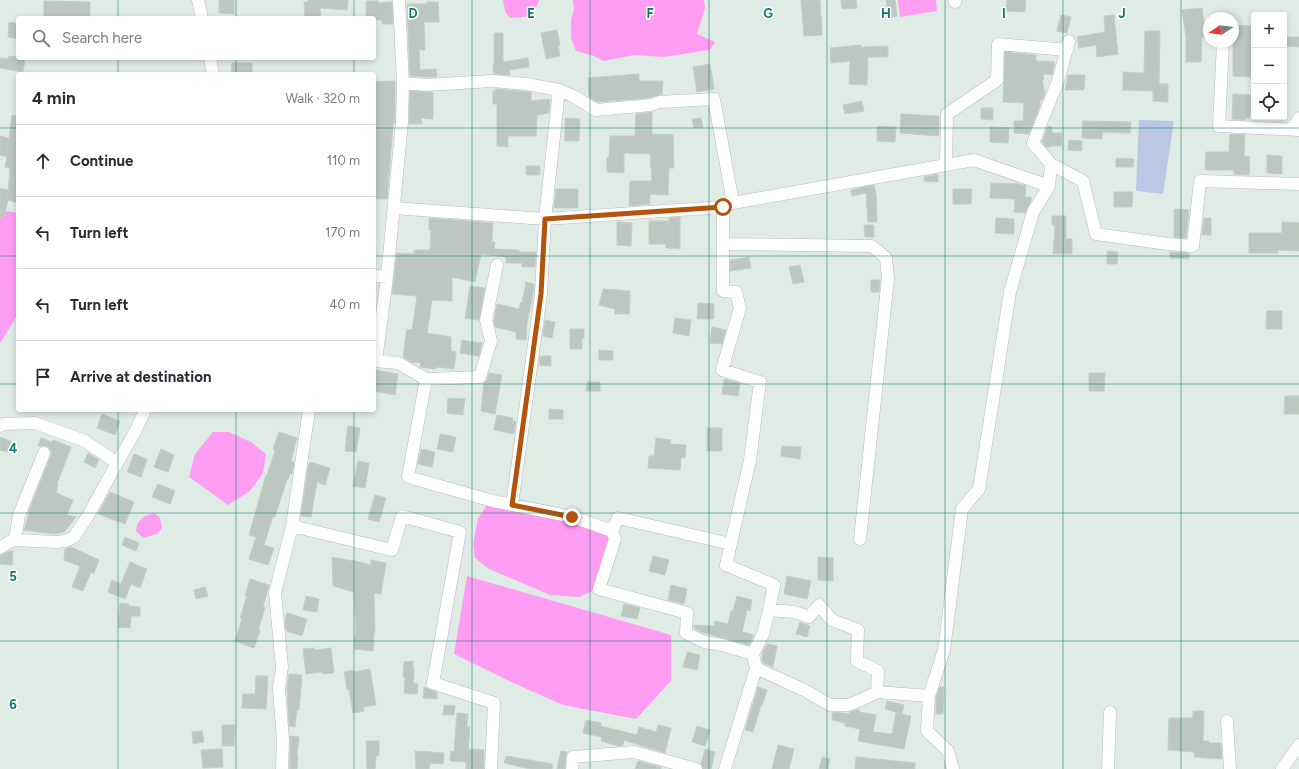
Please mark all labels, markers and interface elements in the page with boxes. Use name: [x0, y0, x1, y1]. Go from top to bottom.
text: D: [408, 6, 418, 21]
text: E: [527, 6, 535, 21]
text: F: [646, 6, 654, 21]
text: G: [763, 6, 773, 21]
text: H: [881, 6, 891, 21]
text: I: [1002, 6, 1006, 21]
text: J: [1118, 6, 1126, 21]
north arrow: [1203, 12, 1239, 48]
map controls: [1251, 12, 1287, 120]
button: +: [1251, 12, 1287, 48]
search box: [16, 16, 376, 60]
icon: search: [30, 27, 52, 49]
text: Search here: [62, 29, 142, 47]
button: −: [1251, 48, 1287, 84]
button: locate: [1251, 84, 1287, 120]
text: 4 min: [32, 88, 76, 108]
text: Walk · 320 m: [286, 91, 360, 106]
icon: ahead: [32, 150, 54, 172]
text: Continue: [70, 152, 133, 170]
text: 110 m: [327, 153, 360, 168]
route start: [714, 198, 732, 216]
icon: left: [32, 222, 54, 244]
text: Turn left: [70, 224, 128, 242]
text: 170 m: [325, 225, 360, 240]
icon: left: [32, 294, 54, 316]
text: Turn left: [70, 296, 128, 314]
text: 40 m: [329, 297, 360, 312]
icon: arrive: [32, 366, 54, 388]
text: Arrive at destination: [70, 368, 211, 386]
text: 4: [9, 441, 17, 456]
route end: [563, 508, 581, 526]
text: 5: [9, 569, 17, 584]
text: 6: [9, 697, 17, 712]

